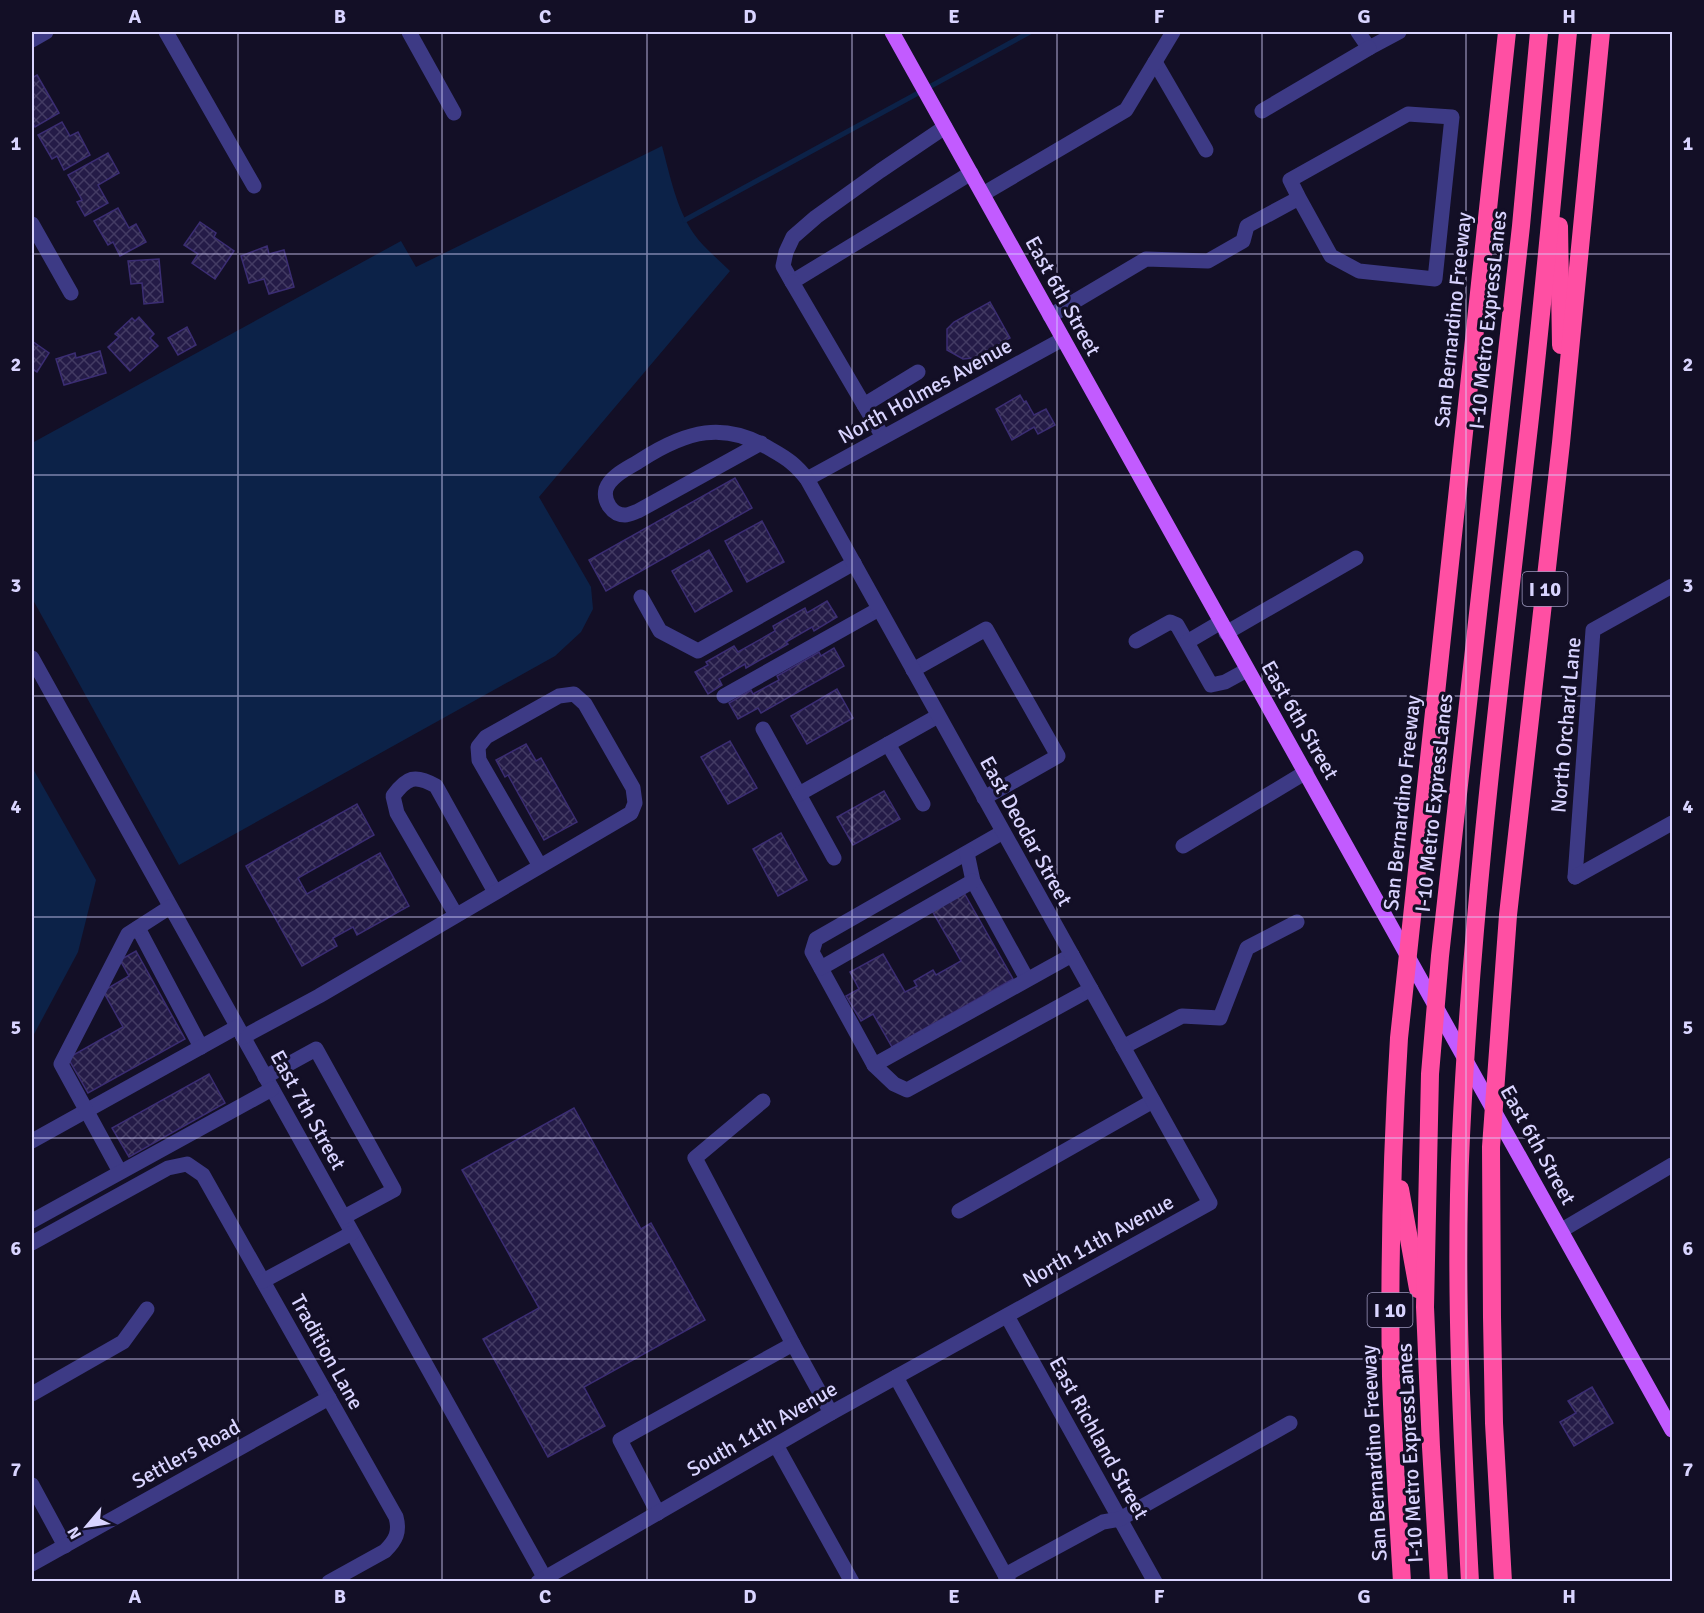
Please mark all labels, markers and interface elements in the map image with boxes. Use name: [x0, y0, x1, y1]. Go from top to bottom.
text: A: [129, 4, 142, 29]
text: B: [334, 4, 346, 29]
text: C: [539, 4, 551, 29]
text: D: [743, 4, 757, 29]
text: E: [948, 4, 960, 29]
text: F: [1154, 4, 1165, 29]
text: G: [1357, 4, 1371, 29]
text: H: [1562, 4, 1576, 29]
text: 1: [11, 131, 22, 156]
text: 1: [1683, 131, 1694, 156]
street label: I-10 Metro ExpressLanes: [1464, 209, 1512, 431]
street label: San Bernardino Freeway: [1429, 211, 1477, 429]
street label: East 6th Street: [1019, 232, 1107, 360]
street label: North Holmes Avenue: [834, 332, 1016, 450]
text: 2: [11, 352, 21, 377]
text: 2: [1683, 352, 1693, 377]
road number: I 10: [1522, 572, 1568, 606]
text: 3: [11, 573, 21, 598]
text: 3: [1683, 573, 1693, 598]
street label: North Orchard Lane: [1545, 636, 1587, 814]
street label: East 6th Street: [1255, 656, 1345, 784]
street label: I-10 Metro ExpressLanes: [1410, 692, 1458, 914]
street label: San Bernardino Freeway: [1378, 694, 1426, 912]
street label: East Deodar Street: [974, 751, 1078, 911]
text: 4: [11, 794, 22, 819]
text: 4: [1683, 794, 1694, 819]
text: 5: [11, 1015, 21, 1040]
text: 5: [1683, 1015, 1693, 1040]
street label: East 7th Street: [264, 1046, 352, 1174]
street label: East 6th Street: [1494, 1081, 1582, 1209]
street label: North 11th Avenue: [1018, 1189, 1178, 1293]
text: 6: [11, 1236, 22, 1261]
text: 6: [1683, 1236, 1694, 1261]
street label: Tradition Lane: [285, 1290, 369, 1414]
road number: I 10: [1368, 1293, 1412, 1327]
street label: I-10 Metro ExpressLanes: [1391, 1342, 1429, 1564]
street label: San Bernardino Freeway: [1355, 1344, 1393, 1562]
street label: East Richland Street: [1044, 1352, 1154, 1524]
street label: South 11th Avenue: [682, 1375, 842, 1483]
street label: Settlers Road: [127, 1414, 245, 1494]
text: 7: [11, 1457, 22, 1482]
text: 7: [1683, 1457, 1694, 1482]
north arrow: [57, 1496, 117, 1556]
text: N: [63, 1523, 86, 1543]
text: A: [129, 1584, 142, 1609]
text: B: [334, 1584, 346, 1609]
text: C: [539, 1584, 551, 1609]
text: D: [743, 1584, 757, 1609]
text: E: [948, 1584, 960, 1609]
text: F: [1154, 1584, 1165, 1609]
text: G: [1357, 1584, 1371, 1609]
text: H: [1562, 1584, 1576, 1609]

